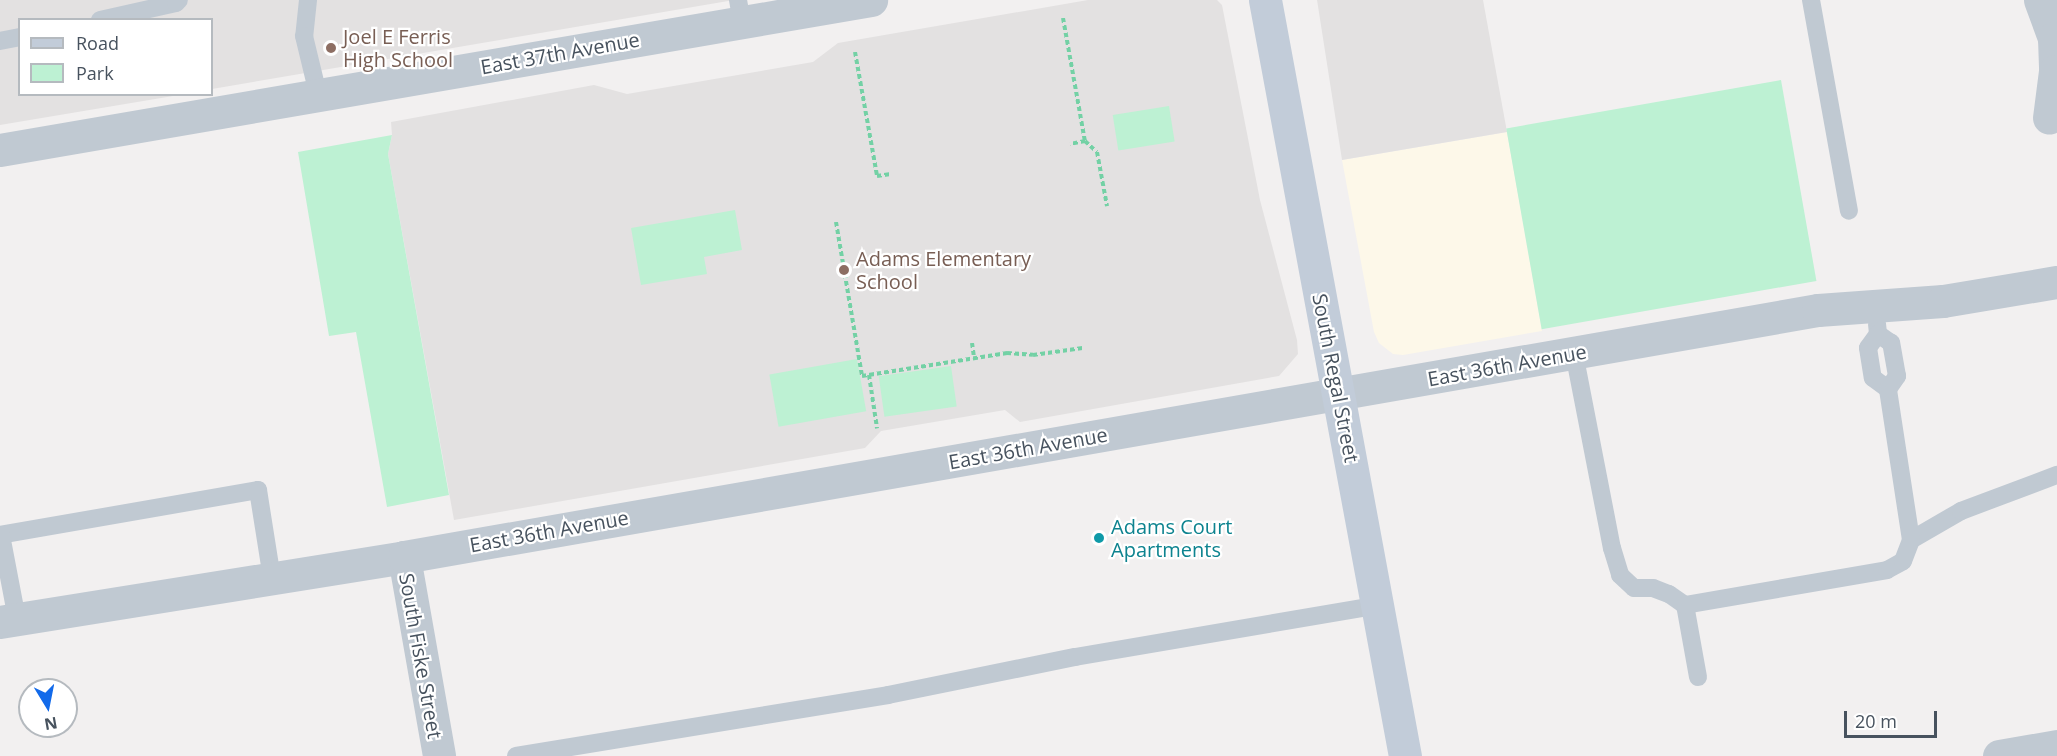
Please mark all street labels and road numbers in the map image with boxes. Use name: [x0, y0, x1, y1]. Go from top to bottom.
street label: East 37th Avenue: [479, 27, 641, 79]
street label: South Regal Street: [1308, 292, 1364, 464]
street label: East 36th Avenue: [1426, 339, 1588, 391]
street label: East 36th Avenue: [947, 422, 1109, 474]
street label: East 36th Avenue: [468, 505, 630, 557]
street label: South Fiske Street: [395, 571, 447, 741]

